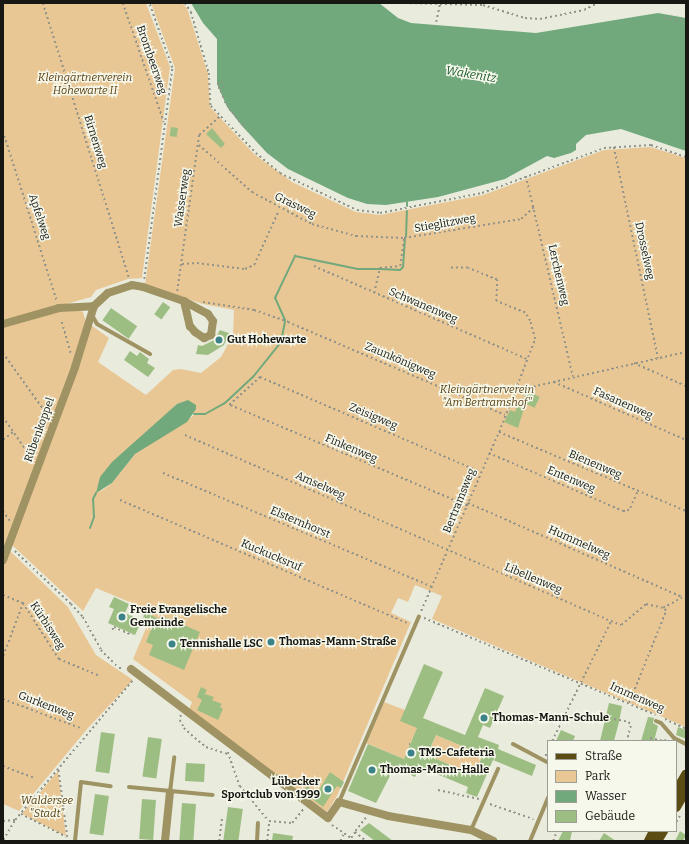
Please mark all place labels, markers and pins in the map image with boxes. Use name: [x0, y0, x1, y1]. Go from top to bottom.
place label: Gut Hohewarte: [227, 333, 306, 347]
marker: Gut Hohewarte: [214, 335, 224, 345]
place label: Freie Evangelische Gemeinde: [130, 604, 227, 630]
marker: Freie Evangelische Gemeinde: [117, 612, 127, 622]
place label: Thomas-Mann-Straße: [279, 635, 396, 649]
place label: Tennishalle LSC: [180, 637, 263, 651]
marker: Thomas-Mann-Straße: [266, 637, 276, 647]
marker: Tennishalle LSC: [167, 639, 177, 649]
place label: Thomas-Mann-Schule: [492, 711, 609, 725]
marker: Thomas-Mann-Schule: [479, 713, 489, 723]
place label: TMS-Cafeteria: [419, 746, 494, 760]
marker: TMS-Cafeteria: [406, 748, 416, 758]
place label: Thomas-Mann-Halle: [380, 763, 489, 777]
marker: Thomas-Mann-Halle: [367, 765, 377, 775]
place label: Lübecker Sportclub von 1999: [221, 776, 320, 802]
marker: Lübecker Sportclub von 1999: [323, 784, 333, 794]

